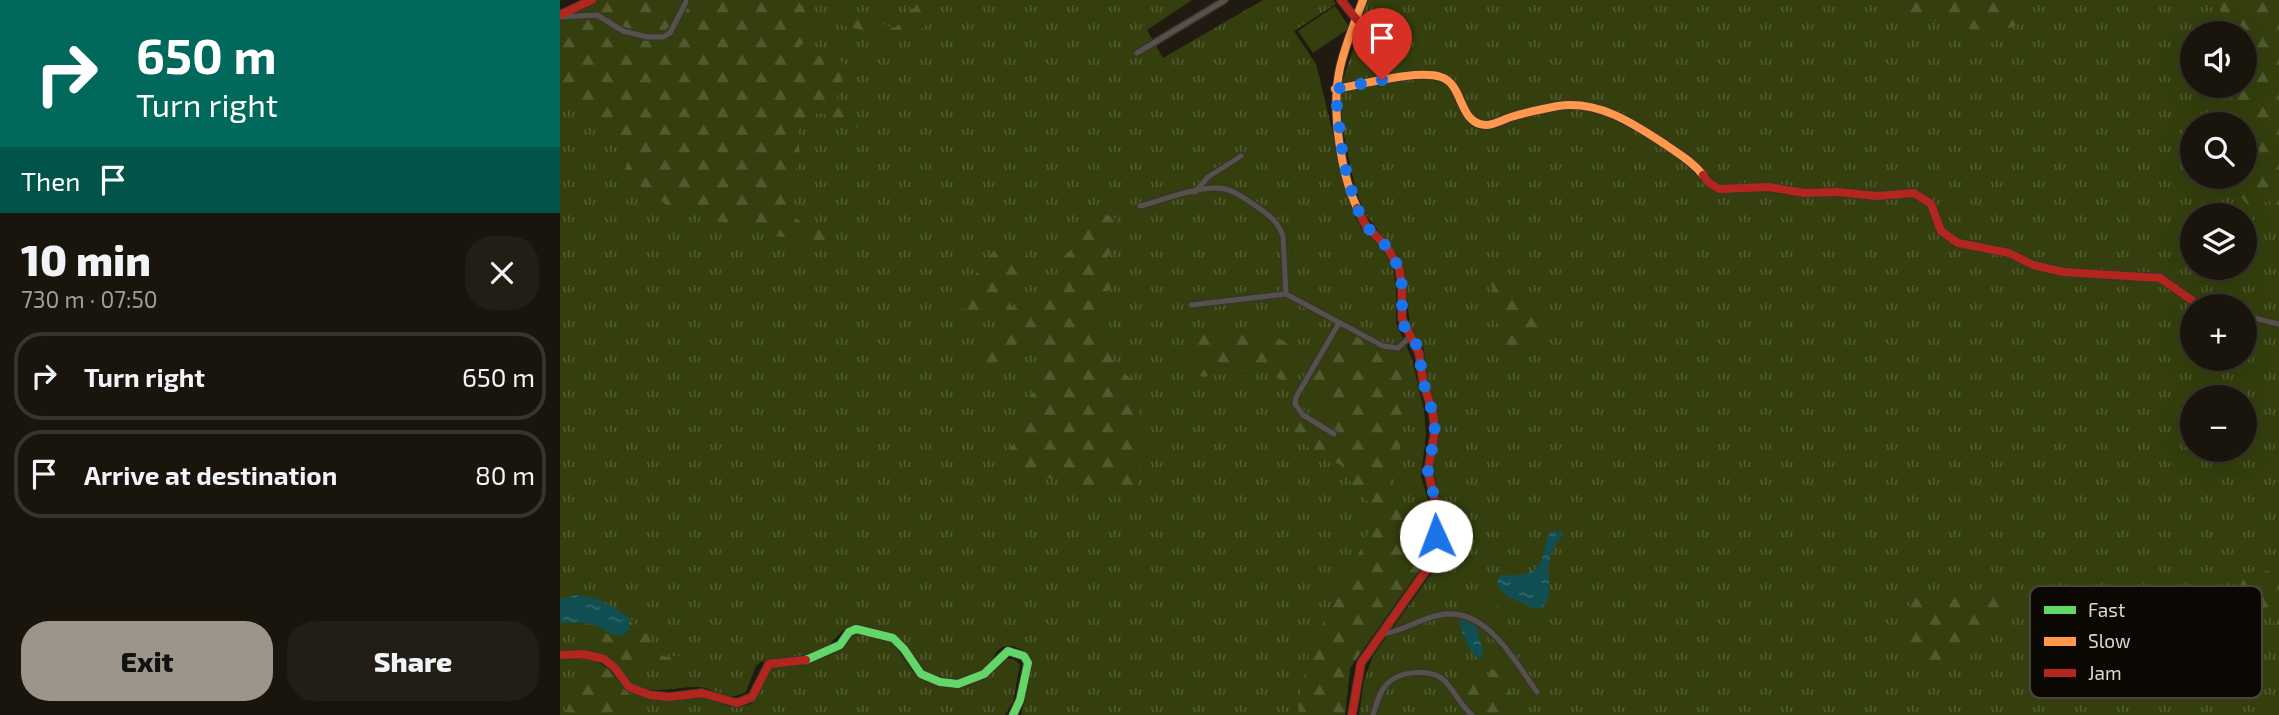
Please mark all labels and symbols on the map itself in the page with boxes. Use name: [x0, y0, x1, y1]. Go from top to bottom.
pin: [1352, 8, 1412, 80]
position arrow: [1399, 499, 1473, 573]
legend: [2030, 586, 2262, 698]
text: Fast: [2088, 598, 2125, 621]
text: Slow: [2088, 629, 2131, 652]
text: Jam: [2088, 661, 2122, 684]

